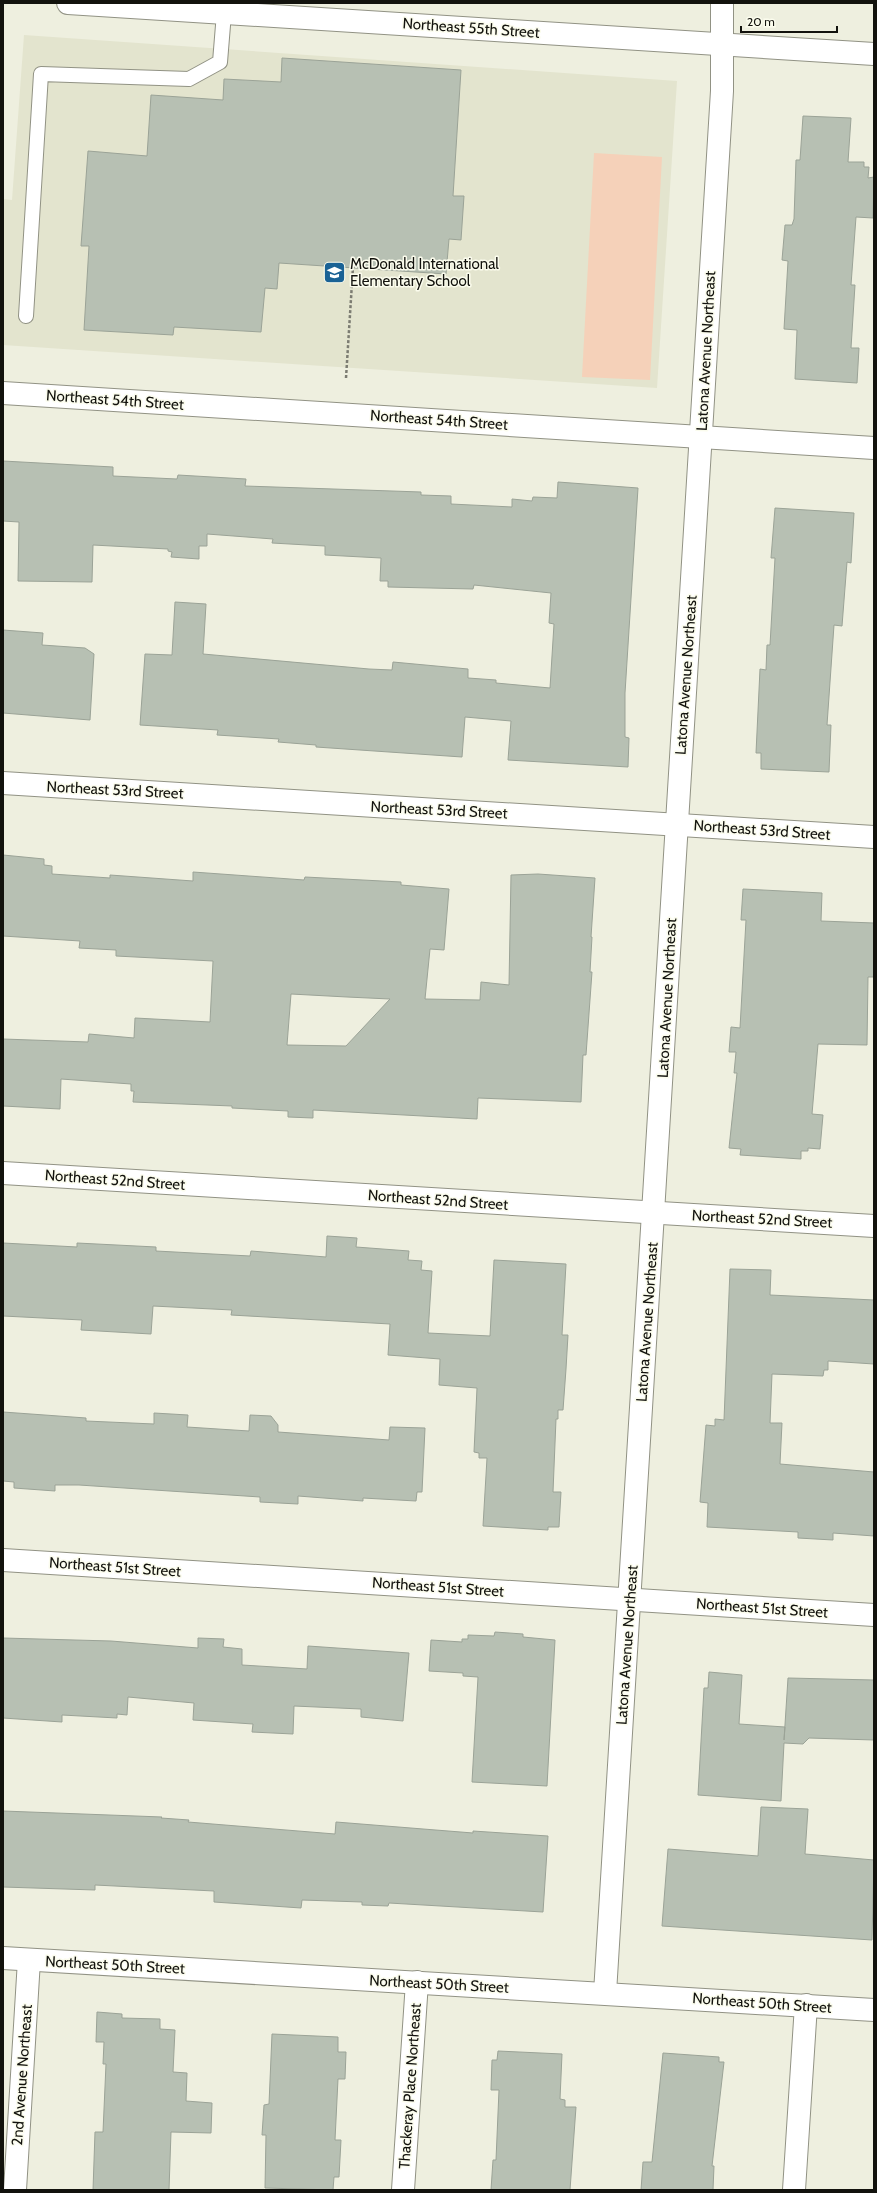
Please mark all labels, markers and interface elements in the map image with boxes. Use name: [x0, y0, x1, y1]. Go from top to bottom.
scale bar: [741, 8, 837, 34]
street label: Northeast 55th Street: [402, 14, 540, 42]
text: 20 m: [747, 14, 775, 29]
place label: McDonald International Elementary School: [350, 255, 499, 290]
school or university icon: McDonald International Elementary School: [321, 260, 347, 286]
street label: Latona Avenue Northeast: [693, 270, 719, 432]
street label: Northeast 54th Street: [46, 386, 184, 414]
street label: Northeast 54th Street: [370, 406, 508, 434]
street label: Latona Avenue Northeast: [671, 594, 701, 756]
street label: Northeast 53rd Street: [46, 777, 184, 803]
street label: Northeast 53rd Street: [370, 797, 508, 823]
street label: Northeast 53rd Street: [693, 816, 831, 844]
street label: Latona Avenue Northeast: [654, 917, 680, 1079]
street label: Northeast 52nd Street: [44, 1166, 186, 1194]
street label: Northeast 52nd Street: [367, 1186, 509, 1214]
street label: Northeast 52nd Street: [691, 1206, 833, 1232]
street label: Latona Avenue Northeast: [632, 1241, 662, 1403]
street label: Northeast 51st Street: [48, 1553, 182, 1581]
street label: Latona Avenue Northeast: [612, 1564, 642, 1726]
street label: Northeast 51st Street: [371, 1573, 505, 1601]
street label: Northeast 51st Street: [695, 1594, 829, 1622]
street label: Northeast 50th Street: [45, 1952, 185, 1978]
street label: Northeast 50th Street: [369, 1971, 509, 1997]
street label: Northeast 50th Street: [692, 1989, 832, 2017]
street label: Thackeray Place Northeast: [395, 2002, 425, 2170]
street label: 2nd Avenue Northeast: [8, 2004, 36, 2146]

